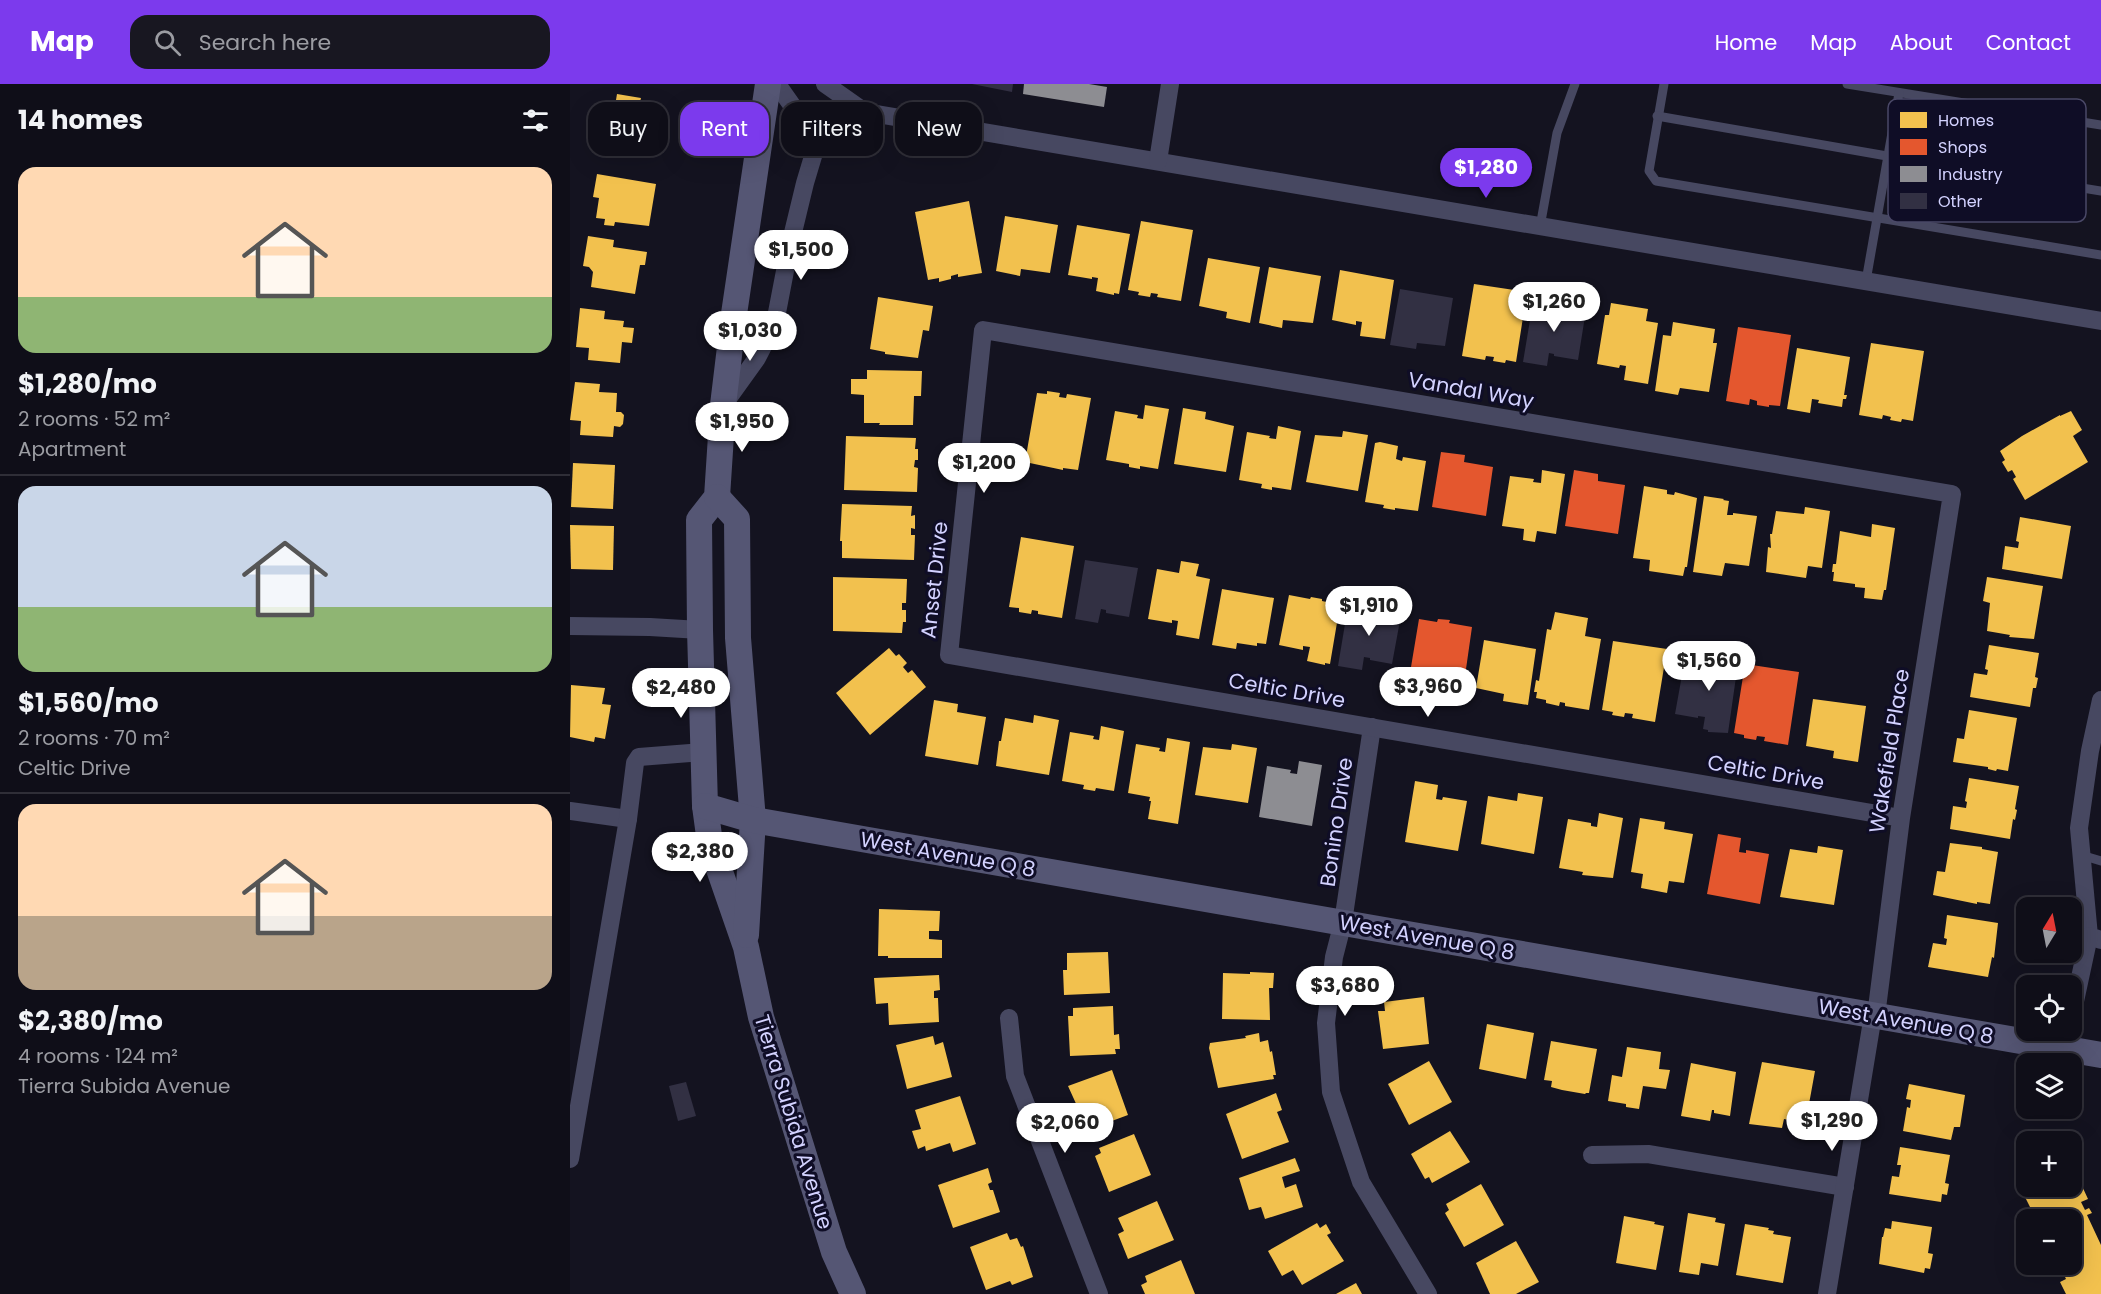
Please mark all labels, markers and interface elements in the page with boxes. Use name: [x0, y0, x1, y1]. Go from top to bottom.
search box: [130, 15, 550, 69]
text: Map: [30, 22, 94, 61]
icon: search: [151, 26, 184, 59]
text: Search here: [199, 27, 331, 58]
text: Home: [1715, 28, 1777, 57]
text: Map: [1810, 28, 1857, 57]
text: About: [1890, 28, 1953, 57]
text: Contact: [1986, 28, 2071, 57]
legend: [1888, 99, 2086, 222]
text: 14 homes: [18, 102, 143, 138]
chip: Buy: [588, 102, 668, 156]
chip: Rent: [680, 102, 769, 156]
chip: Filters: [781, 102, 883, 156]
chip: New: [895, 102, 982, 156]
icon: filters: [519, 104, 552, 137]
text: Homes: [1938, 109, 1994, 132]
text: Shops: [1938, 136, 1987, 159]
pin: $1,280: [1437, 148, 1535, 199]
text: $1,280: [1454, 153, 1518, 181]
text: Industry: [1938, 163, 2002, 186]
text: Other: [1938, 190, 1983, 213]
icon: home: [231, 206, 339, 314]
pin: $1,500: [752, 230, 850, 281]
text: $1,500: [768, 235, 834, 263]
pin: $1,260: [1505, 282, 1603, 333]
text: $1,260: [1522, 287, 1586, 315]
pin: $1,030: [701, 311, 799, 362]
text: $1,030: [718, 316, 782, 344]
street label: Vandal Way: [1406, 365, 1536, 415]
text: $1,280/mo: [18, 366, 157, 402]
pin: $1,950: [693, 402, 791, 453]
text: 2 rooms · 52 m²: [18, 405, 170, 433]
text: $1,950: [710, 407, 774, 435]
text: Apartment: [18, 435, 126, 463]
pin: $1,200: [935, 443, 1033, 494]
text: $1,200: [952, 448, 1016, 476]
street label: Anset Drive: [913, 520, 955, 640]
icon: home: [231, 525, 339, 633]
pin: $1,910: [1320, 586, 1418, 637]
text: $1,910: [1339, 591, 1399, 619]
pin: $1,560: [1660, 641, 1758, 692]
text: $1,560: [1676, 646, 1742, 674]
street label: Celtic Drive: [1226, 665, 1348, 715]
pin: $3,960: [1379, 667, 1477, 718]
street label: Wakefield Place: [1862, 667, 1916, 835]
pin: $2,480: [632, 668, 730, 719]
text: $3,960: [1393, 672, 1463, 700]
text: $2,480: [646, 673, 716, 701]
text: $1,560/mo: [18, 685, 159, 721]
text: 2 rooms · 70 m²: [18, 724, 170, 752]
street label: Celtic Drive: [1705, 747, 1827, 797]
text: Celtic Drive: [18, 754, 131, 782]
street label: Bonino Drive: [1313, 756, 1359, 888]
street label: West Avenue Q 8: [858, 824, 1038, 884]
pin: $2,380: [651, 832, 749, 883]
text: $2,380: [666, 837, 734, 865]
icon: home: [231, 843, 339, 951]
north arrow: [2016, 897, 2082, 963]
map controls: [2016, 897, 2082, 1275]
street label: West Avenue Q 8: [1337, 907, 1517, 967]
pin: $3,680: [1296, 966, 1394, 1017]
text: $3,680: [1310, 971, 1380, 999]
button: locate: [2016, 975, 2082, 1041]
street label: West Avenue Q 8: [1816, 991, 1996, 1051]
text: $2,380/mo: [18, 1003, 163, 1039]
street label: Tierra Subida Avenue: [748, 1011, 840, 1233]
text: 4 rooms · 124 m²: [18, 1042, 178, 1070]
button: layers: [2016, 1053, 2082, 1119]
text: Tierra Subida Avenue: [18, 1072, 230, 1100]
pin: $1,290: [1783, 1101, 1881, 1152]
pin: $2,060: [1016, 1103, 1114, 1154]
text: $1,290: [1800, 1106, 1864, 1134]
text: $2,060: [1030, 1108, 1100, 1136]
button: +: [2016, 1131, 2082, 1197]
button: −: [2016, 1209, 2082, 1275]

